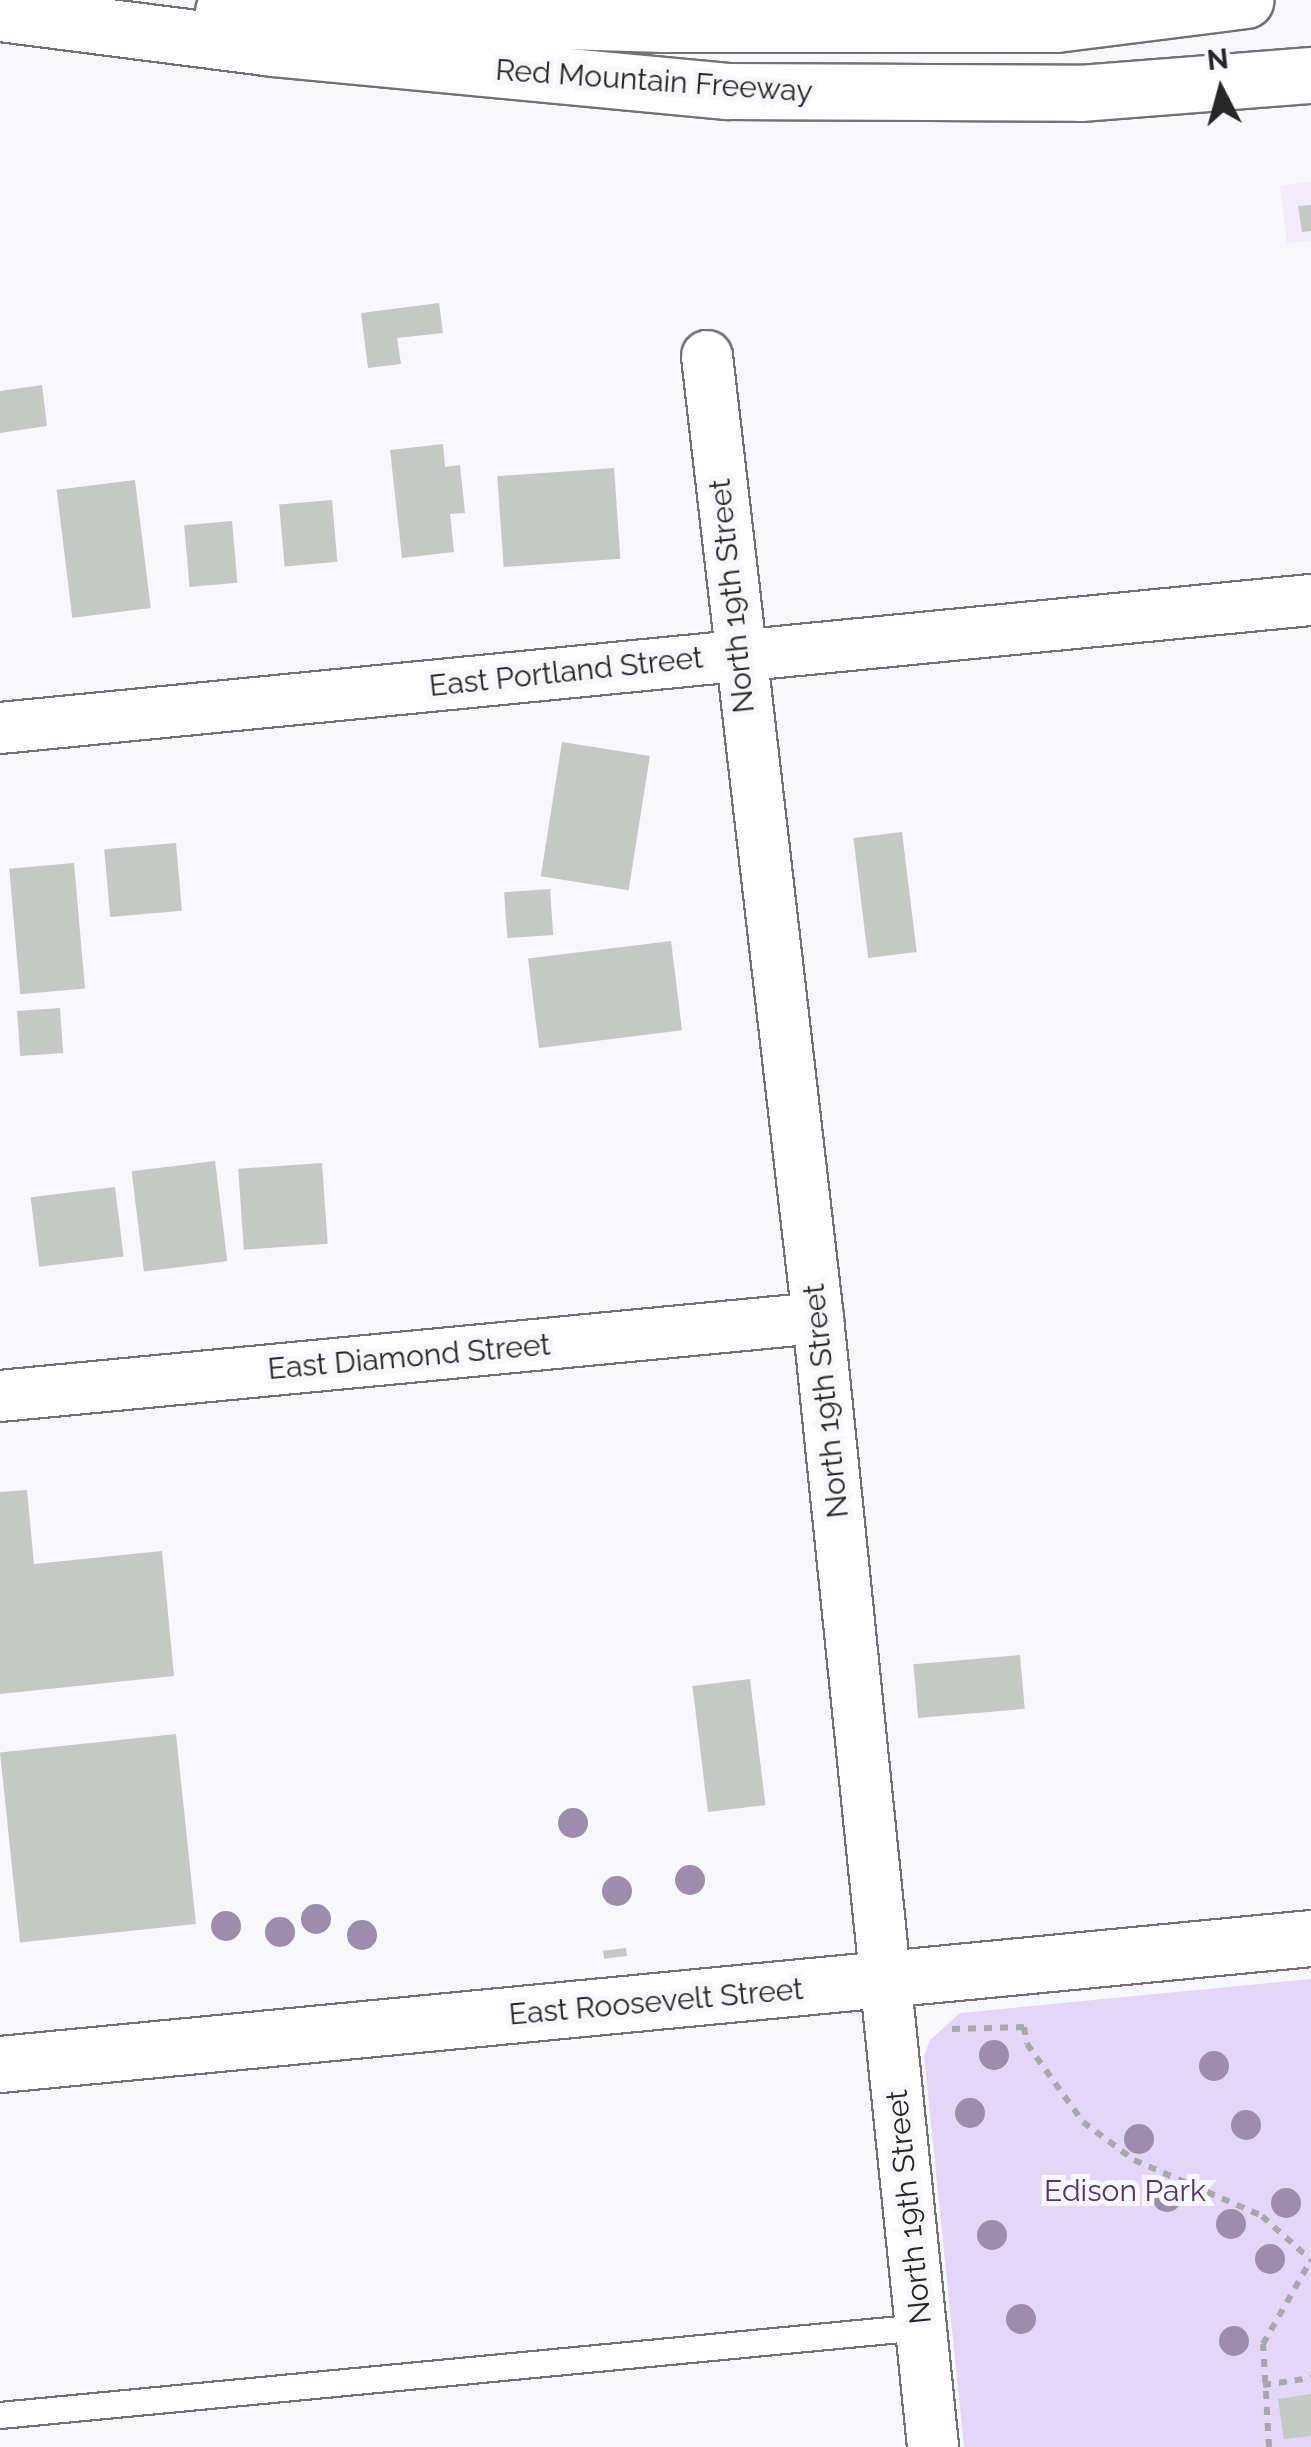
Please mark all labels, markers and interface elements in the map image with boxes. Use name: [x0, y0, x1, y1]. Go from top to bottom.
north arrow: [1171, 40, 1271, 140]
text: N: [1205, 42, 1230, 77]
street label: Red Mountain Freeway: [494, 52, 814, 110]
street label: North 19th Street: [702, 477, 762, 715]
street label: East Portland Street: [427, 640, 705, 704]
street label: North 19th Street: [796, 1282, 856, 1520]
street label: East Diamond Street: [266, 1327, 552, 1387]
street label: East Roosevelt Street: [507, 1971, 805, 2033]
street label: North 19th Street: [879, 2088, 939, 2326]
park label: Edison Park: [1044, 2173, 1206, 2209]

